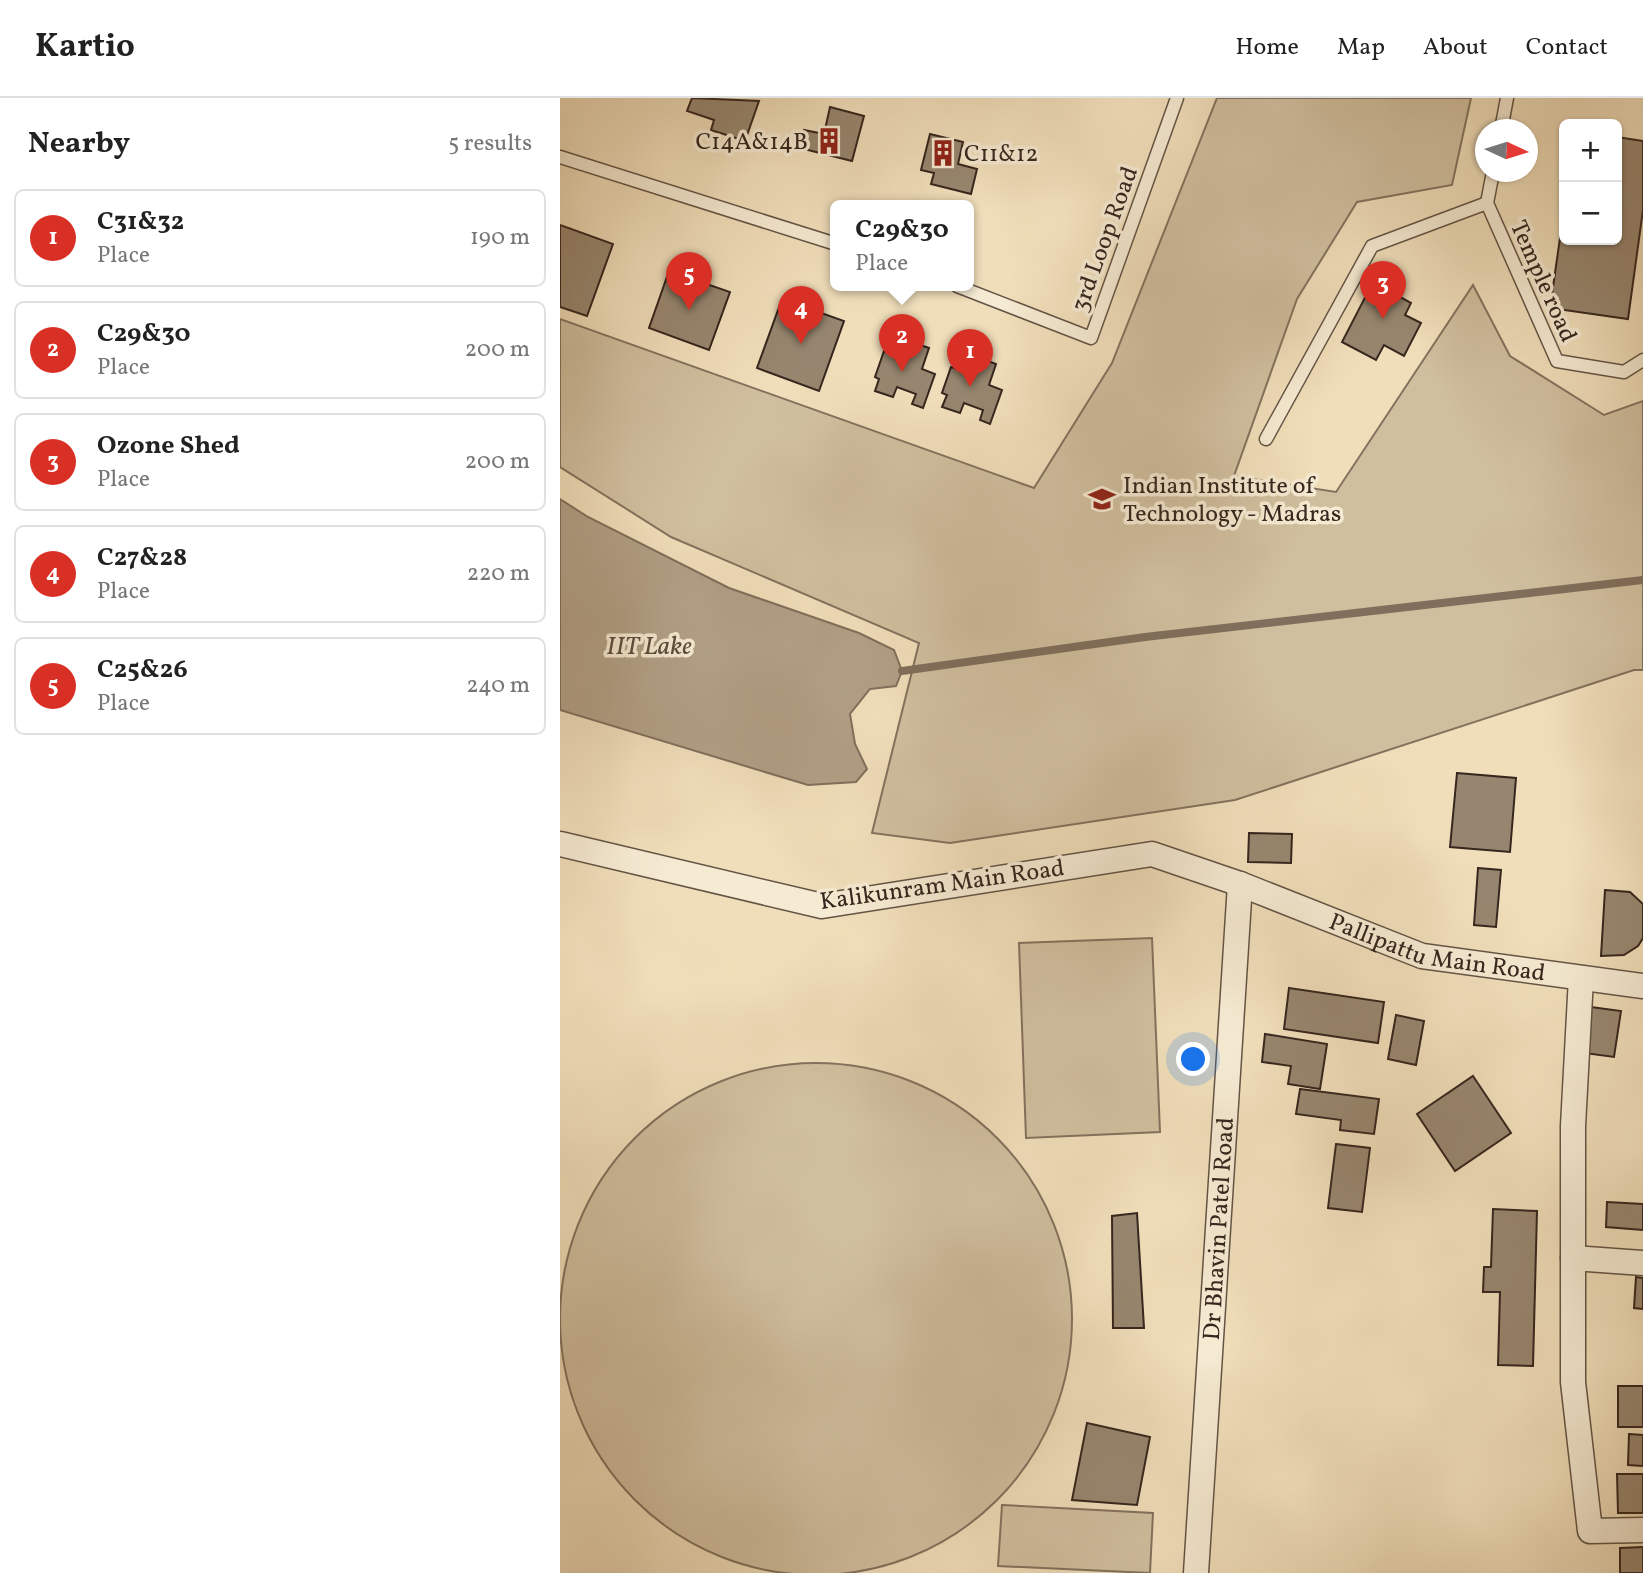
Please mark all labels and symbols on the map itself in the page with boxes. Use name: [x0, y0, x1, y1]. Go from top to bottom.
north arrow: [1475, 119, 1538, 182]
place label: C14A&14B: [695, 126, 808, 160]
building icon: C14A&14B: [814, 126, 844, 156]
building icon: C11&12: [928, 138, 958, 168]
place label: C11&12: [964, 138, 1038, 172]
street label: 3rd Loop Road: [1064, 162, 1148, 317]
street label: Temple road: [1500, 215, 1584, 348]
pin: 5: [666, 252, 712, 310]
pin: 3: [1360, 261, 1406, 319]
pin: 4: [778, 286, 824, 344]
pin: 2: [879, 314, 925, 372]
pin: 1: [947, 329, 993, 387]
place label: Indian Institute of Technology - Madras: [1123, 470, 1341, 532]
school or university icon: Indian Institute of Technology - Madras: [1087, 484, 1117, 514]
water label: IIT Lake: [606, 629, 692, 665]
street label: Kalikunram Main Road: [818, 852, 1067, 920]
street label: Pallipattu Main Road: [1324, 906, 1547, 992]
your location: [1176, 1042, 1210, 1076]
street label: Dr Bhavin Patel Road: [1196, 1116, 1244, 1341]

